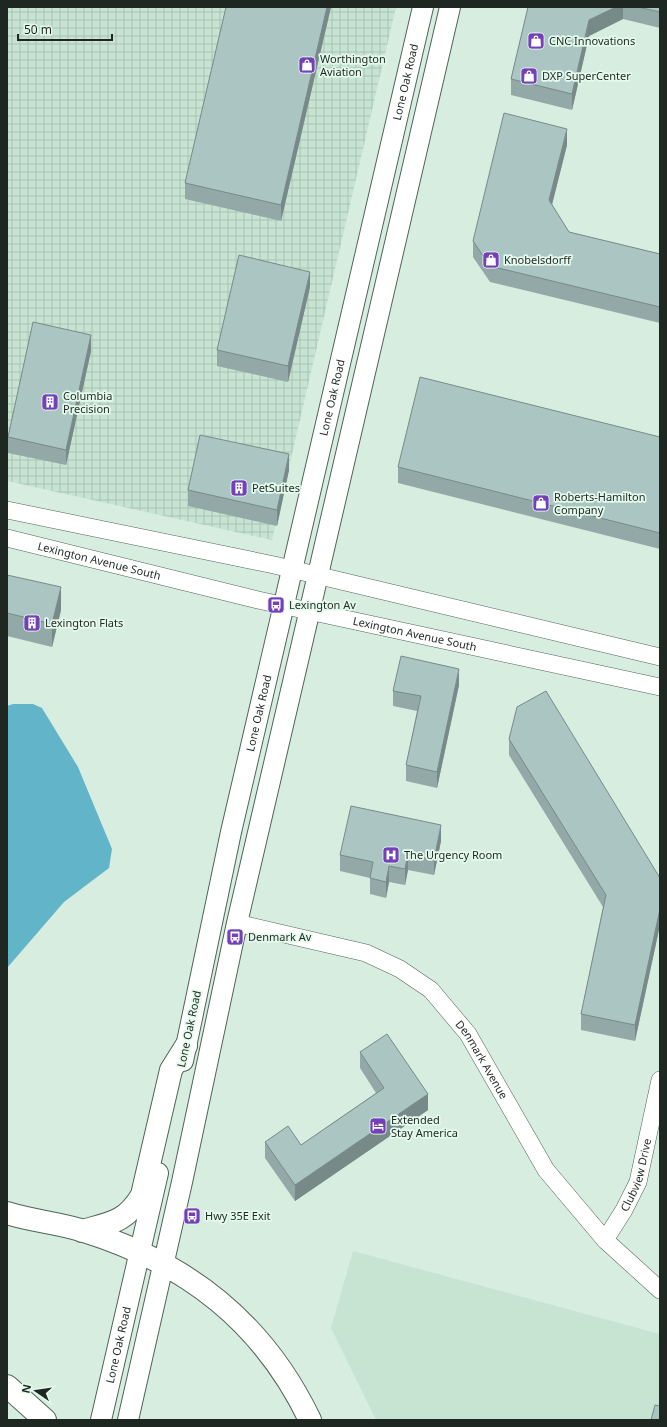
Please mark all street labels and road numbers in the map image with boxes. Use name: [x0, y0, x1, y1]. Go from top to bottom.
street label: Lone Oak Road: [389, 42, 421, 122]
street label: Lone Oak Road: [315, 358, 348, 437]
street label: Lexington Avenue South: [36, 538, 162, 583]
street label: Lexington Avenue South: [352, 613, 478, 654]
street label: Lone Oak Road: [242, 673, 274, 753]
street label: Lone Oak Road: [173, 989, 204, 1069]
street label: Denmark Avenue: [453, 1017, 512, 1102]
street label: Clubview Drive: [617, 1137, 654, 1214]
street label: Lone Oak Road: [102, 1305, 134, 1385]

